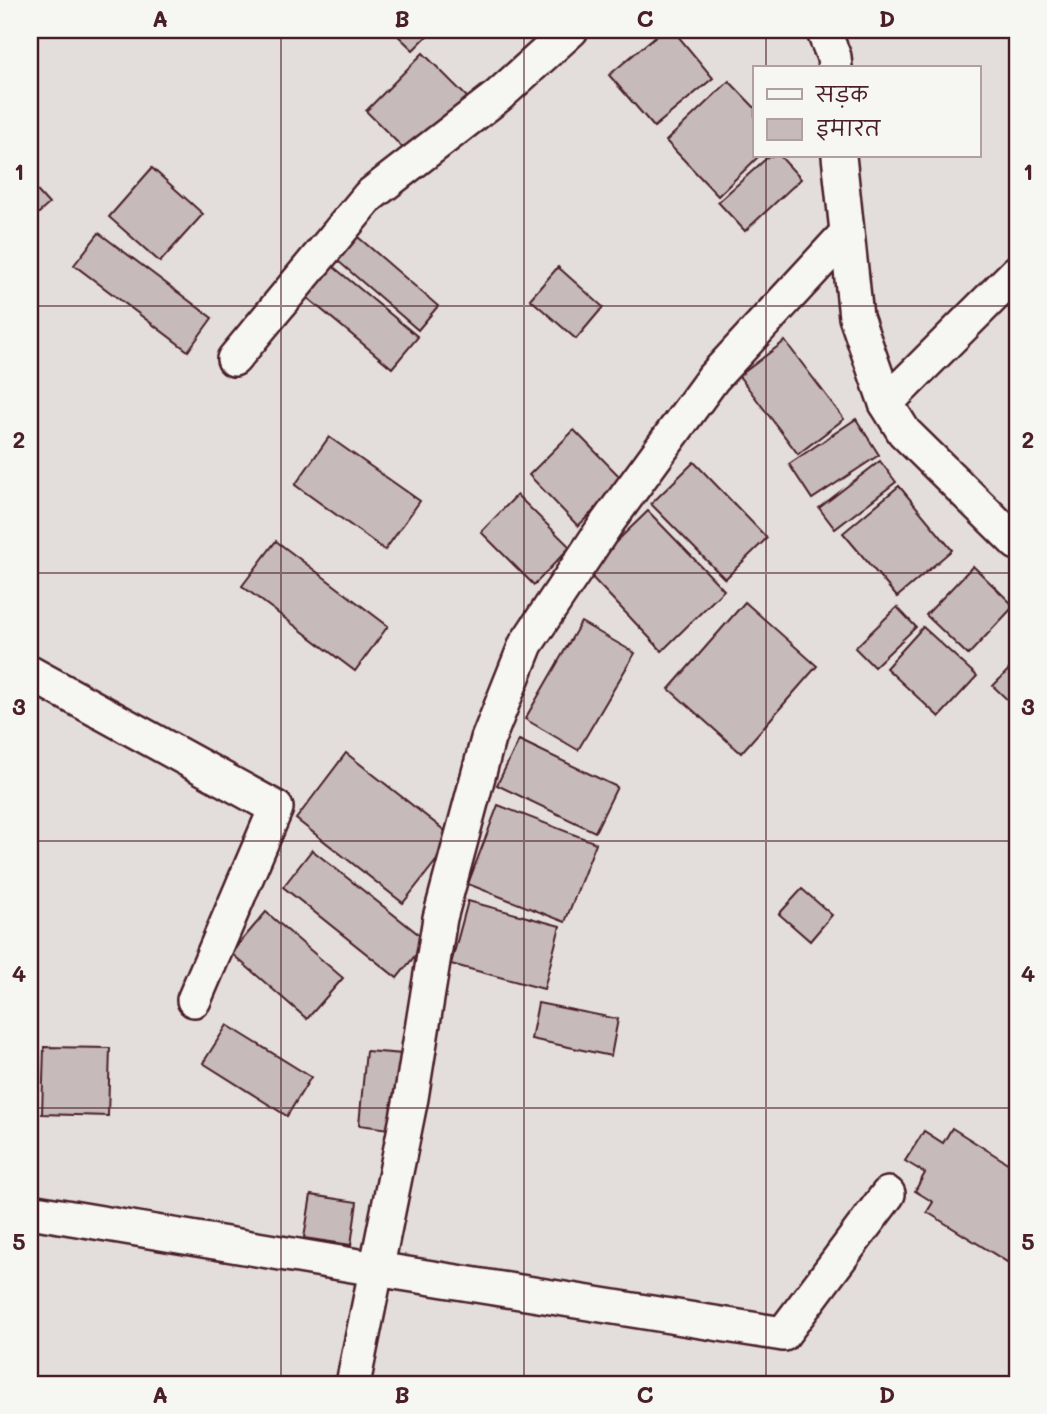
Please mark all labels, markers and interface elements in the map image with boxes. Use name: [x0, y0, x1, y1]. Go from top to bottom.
text: A: [152, 3, 168, 33]
text: B: [394, 3, 410, 33]
text: C: [636, 3, 654, 33]
text: D: [879, 3, 895, 33]
legend: [753, 66, 981, 158]
text: सड़क: [815, 80, 869, 108]
text: इमारत: [816, 114, 882, 141]
text: 1: [14, 156, 24, 186]
text: 1: [1023, 156, 1033, 186]
text: 2: [13, 424, 25, 454]
text: 2: [1022, 424, 1034, 454]
text: 3: [12, 691, 26, 721]
text: 3: [1021, 691, 1035, 721]
text: 4: [12, 958, 26, 988]
text: 4: [1021, 958, 1035, 988]
text: 5: [12, 1226, 26, 1256]
text: 5: [1021, 1226, 1035, 1256]
text: A: [152, 1379, 168, 1409]
text: B: [394, 1379, 410, 1409]
text: C: [636, 1379, 654, 1409]
text: D: [879, 1379, 895, 1409]

